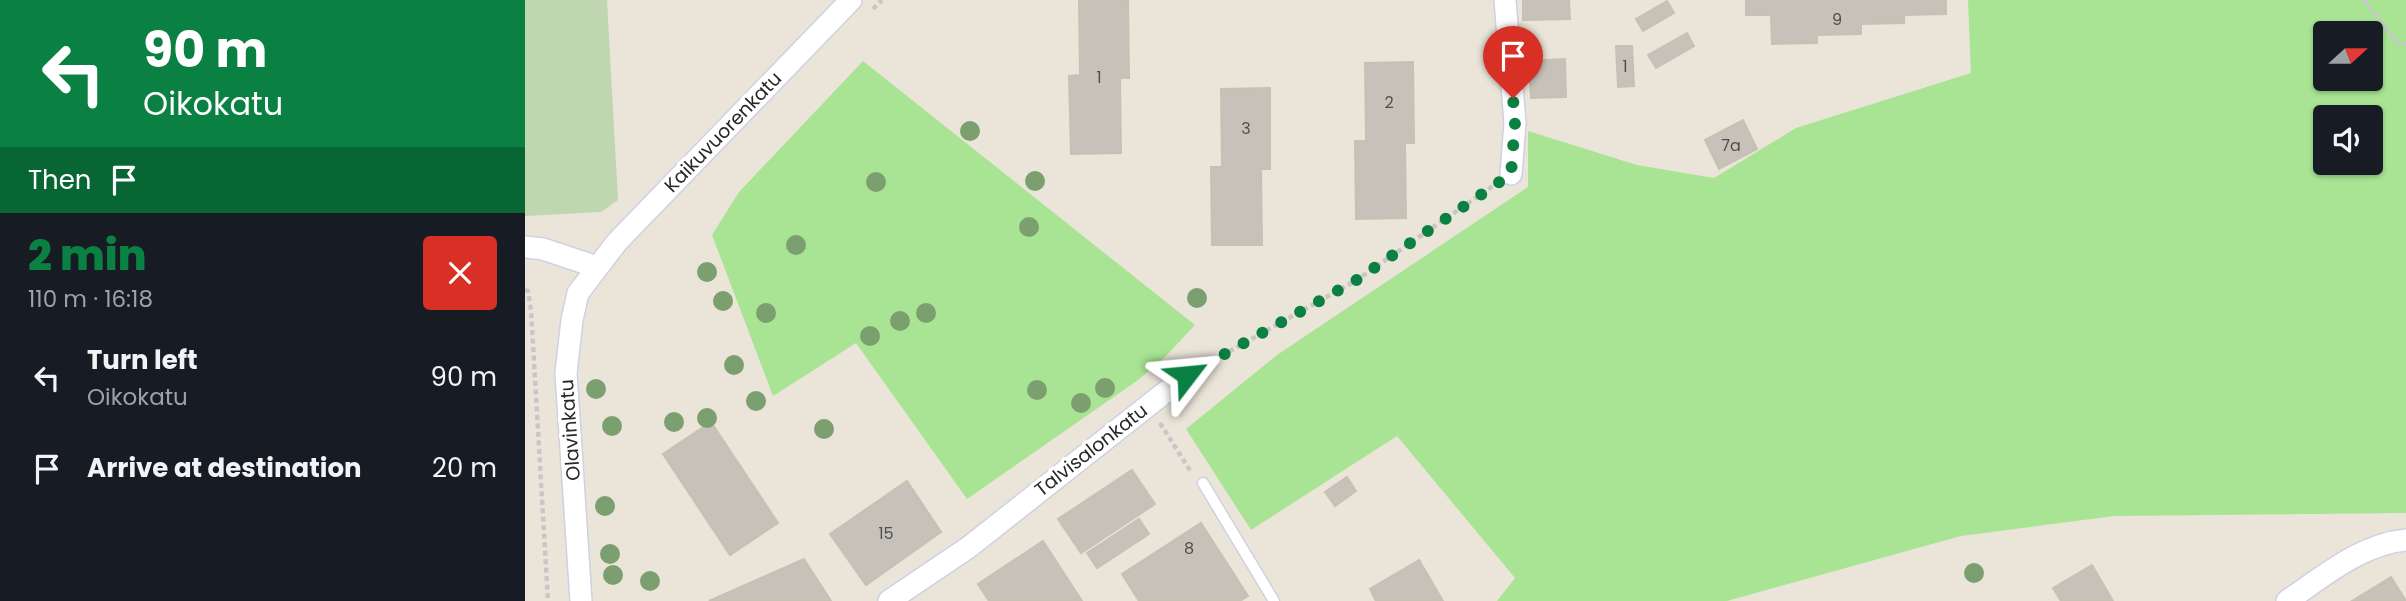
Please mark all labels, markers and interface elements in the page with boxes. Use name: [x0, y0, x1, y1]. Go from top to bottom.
house number: 9: [1832, 8, 1842, 31]
text: 90 m: [143, 16, 267, 84]
north arrow: [2313, 21, 2383, 91]
map controls: [2313, 21, 2383, 175]
pin: [1483, 26, 1543, 98]
icon: left: [28, 28, 119, 119]
icon: arrive: [1494, 37, 1532, 75]
house number: 1: [1622, 55, 1628, 78]
street label: Kaikuvuorenkatu: [658, 66, 788, 198]
house number: 1: [1096, 66, 1102, 89]
text: Oikokatu: [143, 81, 283, 126]
house number: 2: [1384, 91, 1394, 114]
button: sound: [2313, 105, 2383, 175]
house number: 3: [1241, 117, 1251, 140]
house number: 7a: [1721, 134, 1741, 157]
icon: arrive: [105, 161, 143, 199]
text: Then: [28, 162, 91, 198]
text: 2 min: [28, 226, 146, 285]
button: close: [423, 236, 497, 310]
text: 110 m · 16:18: [28, 283, 153, 315]
position arrow: [1150, 338, 1224, 412]
text: Turn left: [87, 342, 198, 378]
icon: left: [28, 359, 66, 397]
text: 90 m: [431, 359, 497, 395]
street label: Olavinkatu: [553, 378, 587, 482]
text: Oikokatu: [87, 381, 188, 413]
street label: Talvisalonkatu: [1029, 397, 1153, 503]
icon: arrive: [28, 450, 66, 488]
text: Arrive at destination: [87, 450, 362, 486]
text: 20 m: [432, 450, 497, 486]
house number: 15: [878, 522, 894, 545]
house number: 8: [1184, 537, 1194, 560]

